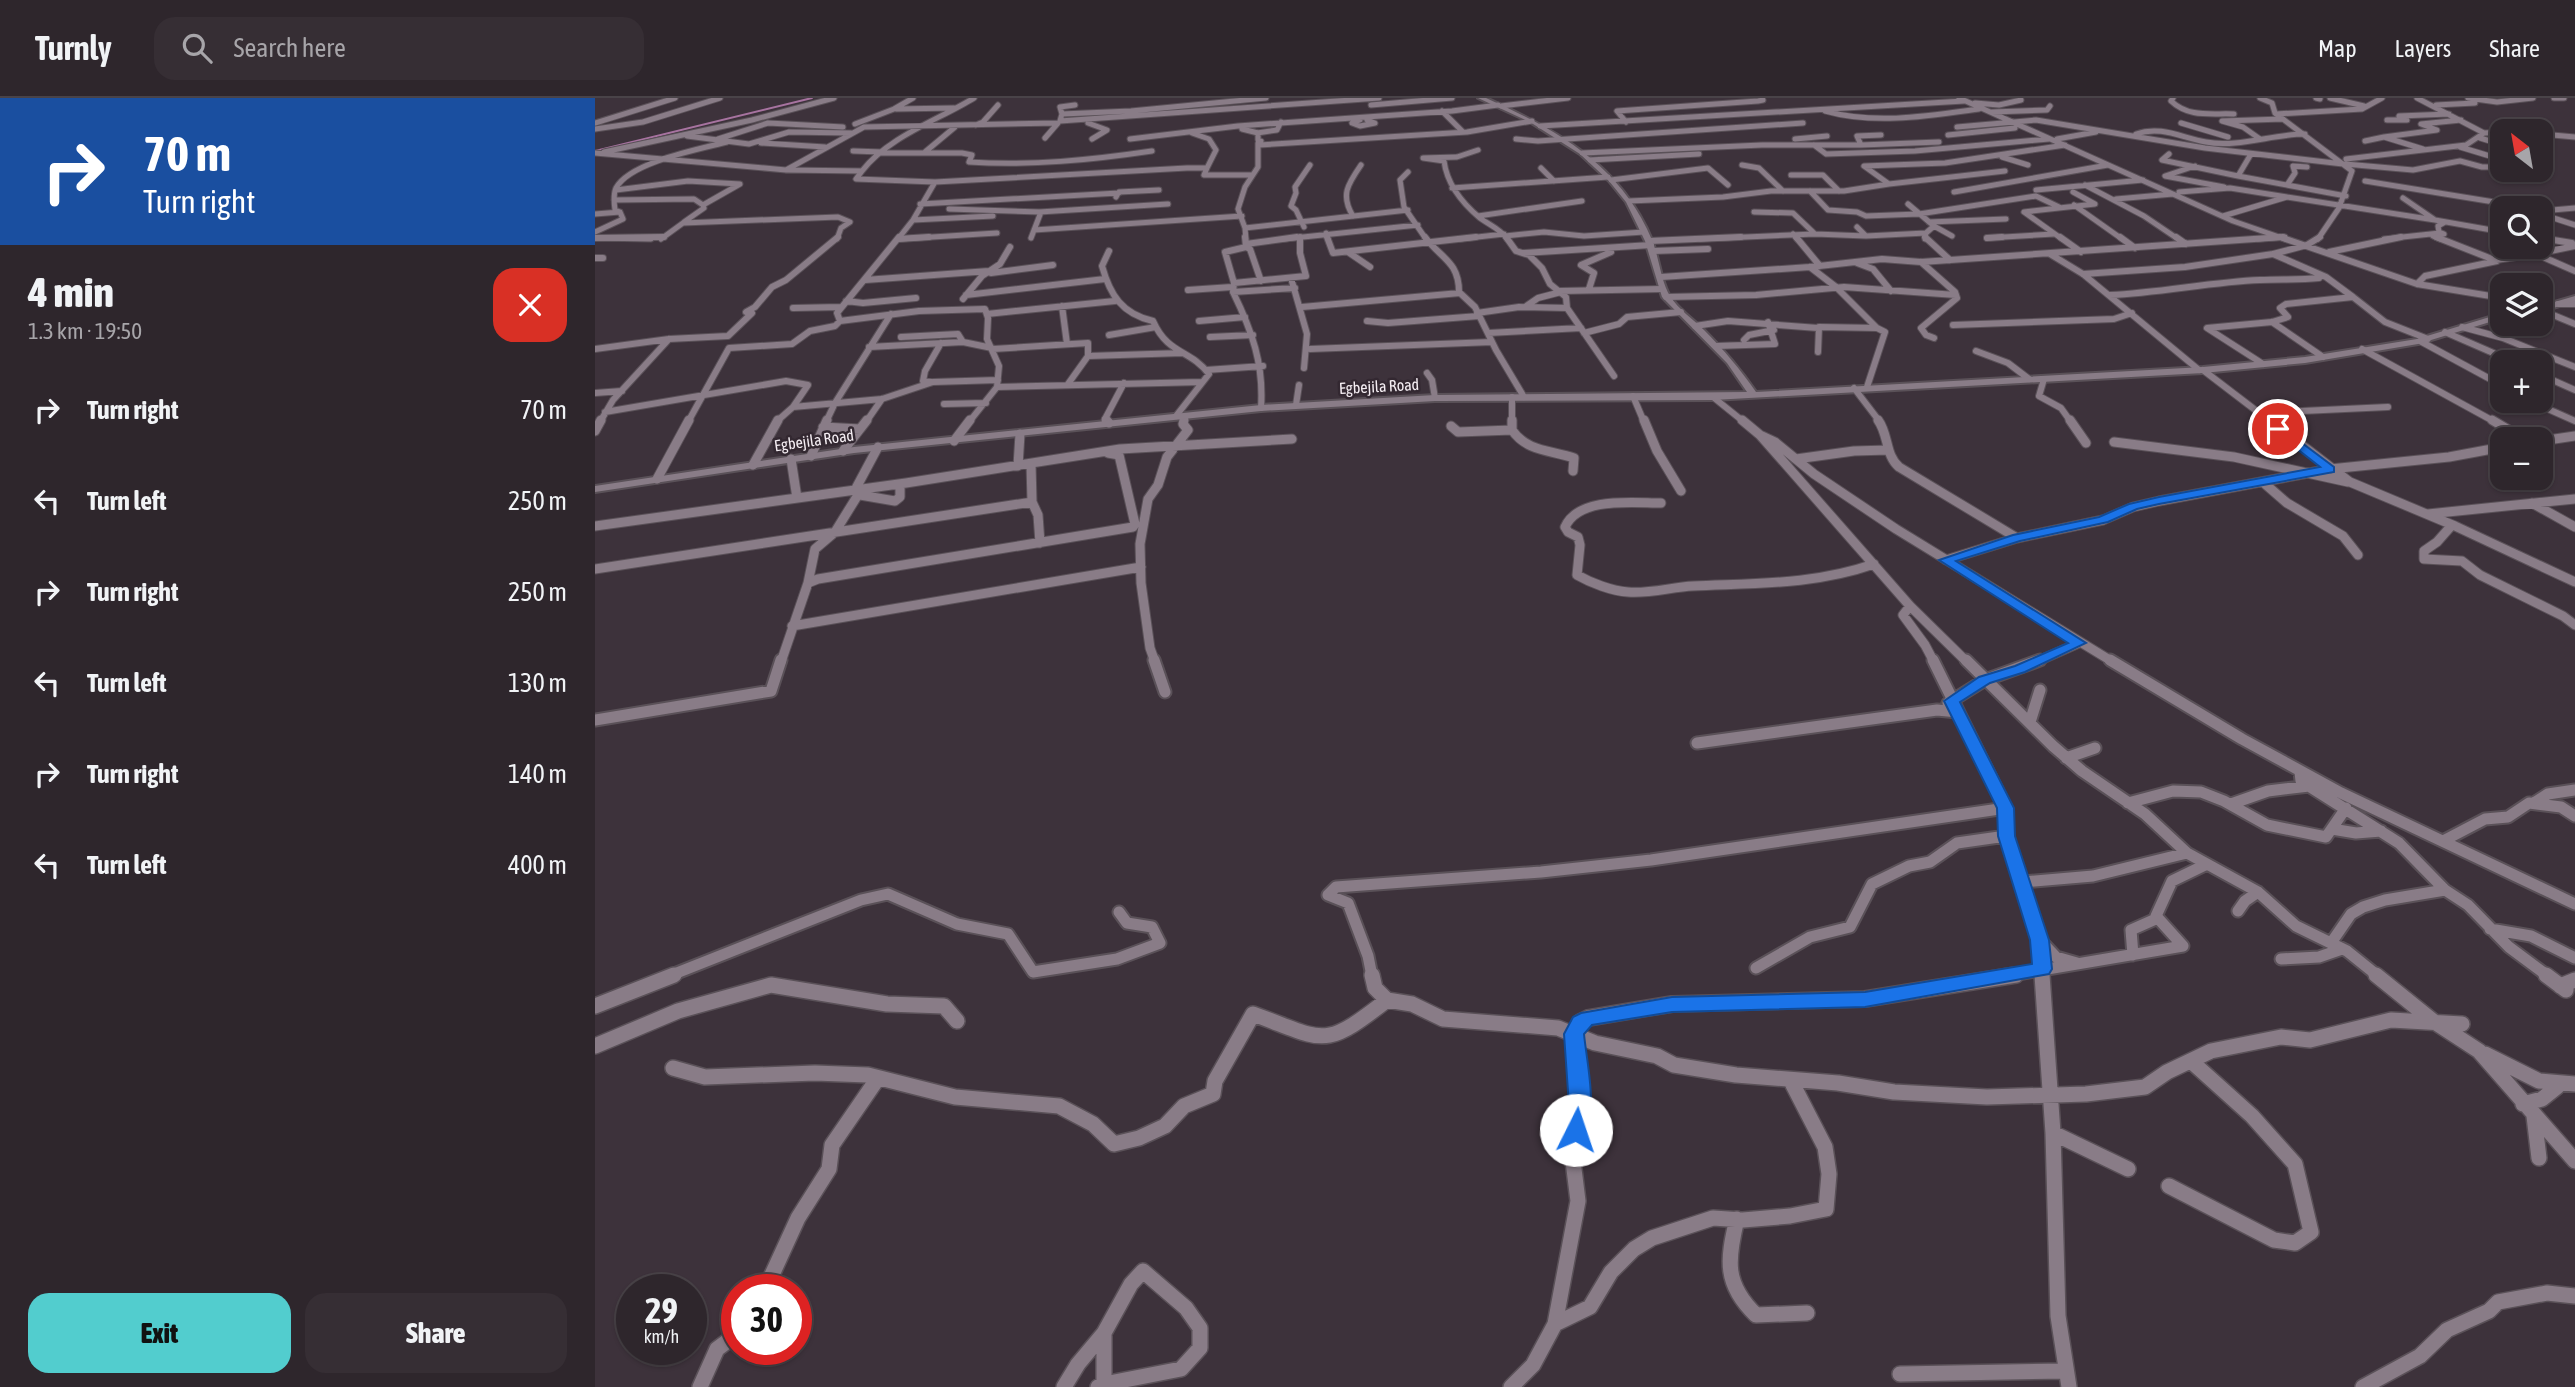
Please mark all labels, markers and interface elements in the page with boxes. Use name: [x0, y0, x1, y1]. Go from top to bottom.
search box: [154, 17, 644, 80]
text: Turnly: [35, 29, 112, 67]
icon: search: [178, 29, 216, 67]
text: Search here: [234, 33, 346, 63]
text: Map: [2318, 35, 2357, 62]
text: Layers: [2395, 35, 2451, 62]
text: Share: [2489, 35, 2540, 62]
north arrow: [2490, 119, 2553, 182]
map controls: [2490, 119, 2553, 490]
text: 70 m: [143, 125, 231, 181]
icon: right: [28, 126, 119, 217]
text: Turn right: [143, 183, 256, 220]
button: search: [2490, 196, 2553, 259]
text: 4 min: [28, 268, 114, 316]
button: close: [493, 268, 567, 342]
button: layers: [2490, 273, 2553, 336]
text: 1.3 km · 19:50: [28, 318, 142, 344]
button: +: [2490, 350, 2553, 413]
street label: Egbejila Road: [1338, 375, 1420, 398]
icon: right: [28, 391, 66, 429]
text: Turn right: [87, 395, 178, 425]
text: 70 m: [520, 395, 567, 425]
pin: [2248, 399, 2308, 459]
icon: arrive: [2259, 410, 2297, 448]
street label: Egbejila Road: [773, 425, 855, 455]
button: −: [2490, 427, 2553, 490]
icon: left: [28, 482, 66, 520]
text: Turn left: [87, 486, 167, 516]
text: 250 m: [508, 486, 567, 516]
icon: right: [28, 573, 66, 611]
text: Turn right: [87, 577, 178, 607]
text: 250 m: [508, 577, 567, 607]
icon: left: [28, 664, 66, 702]
text: Turn left: [87, 668, 167, 698]
text: 130 m: [508, 668, 567, 698]
icon: right: [28, 755, 66, 793]
text: Turn right: [87, 759, 178, 789]
text: 140 m: [508, 759, 567, 789]
icon: left: [28, 846, 66, 884]
text: Turn left: [87, 850, 167, 880]
text: 400 m: [508, 850, 567, 880]
position arrow: [1539, 1093, 1613, 1167]
speed limit sign: 30: [721, 1274, 812, 1365]
text: 29: [645, 1290, 678, 1330]
button: Exit: [28, 1293, 291, 1373]
button: Share: [305, 1293, 567, 1373]
text: km/h: [644, 1326, 679, 1347]

